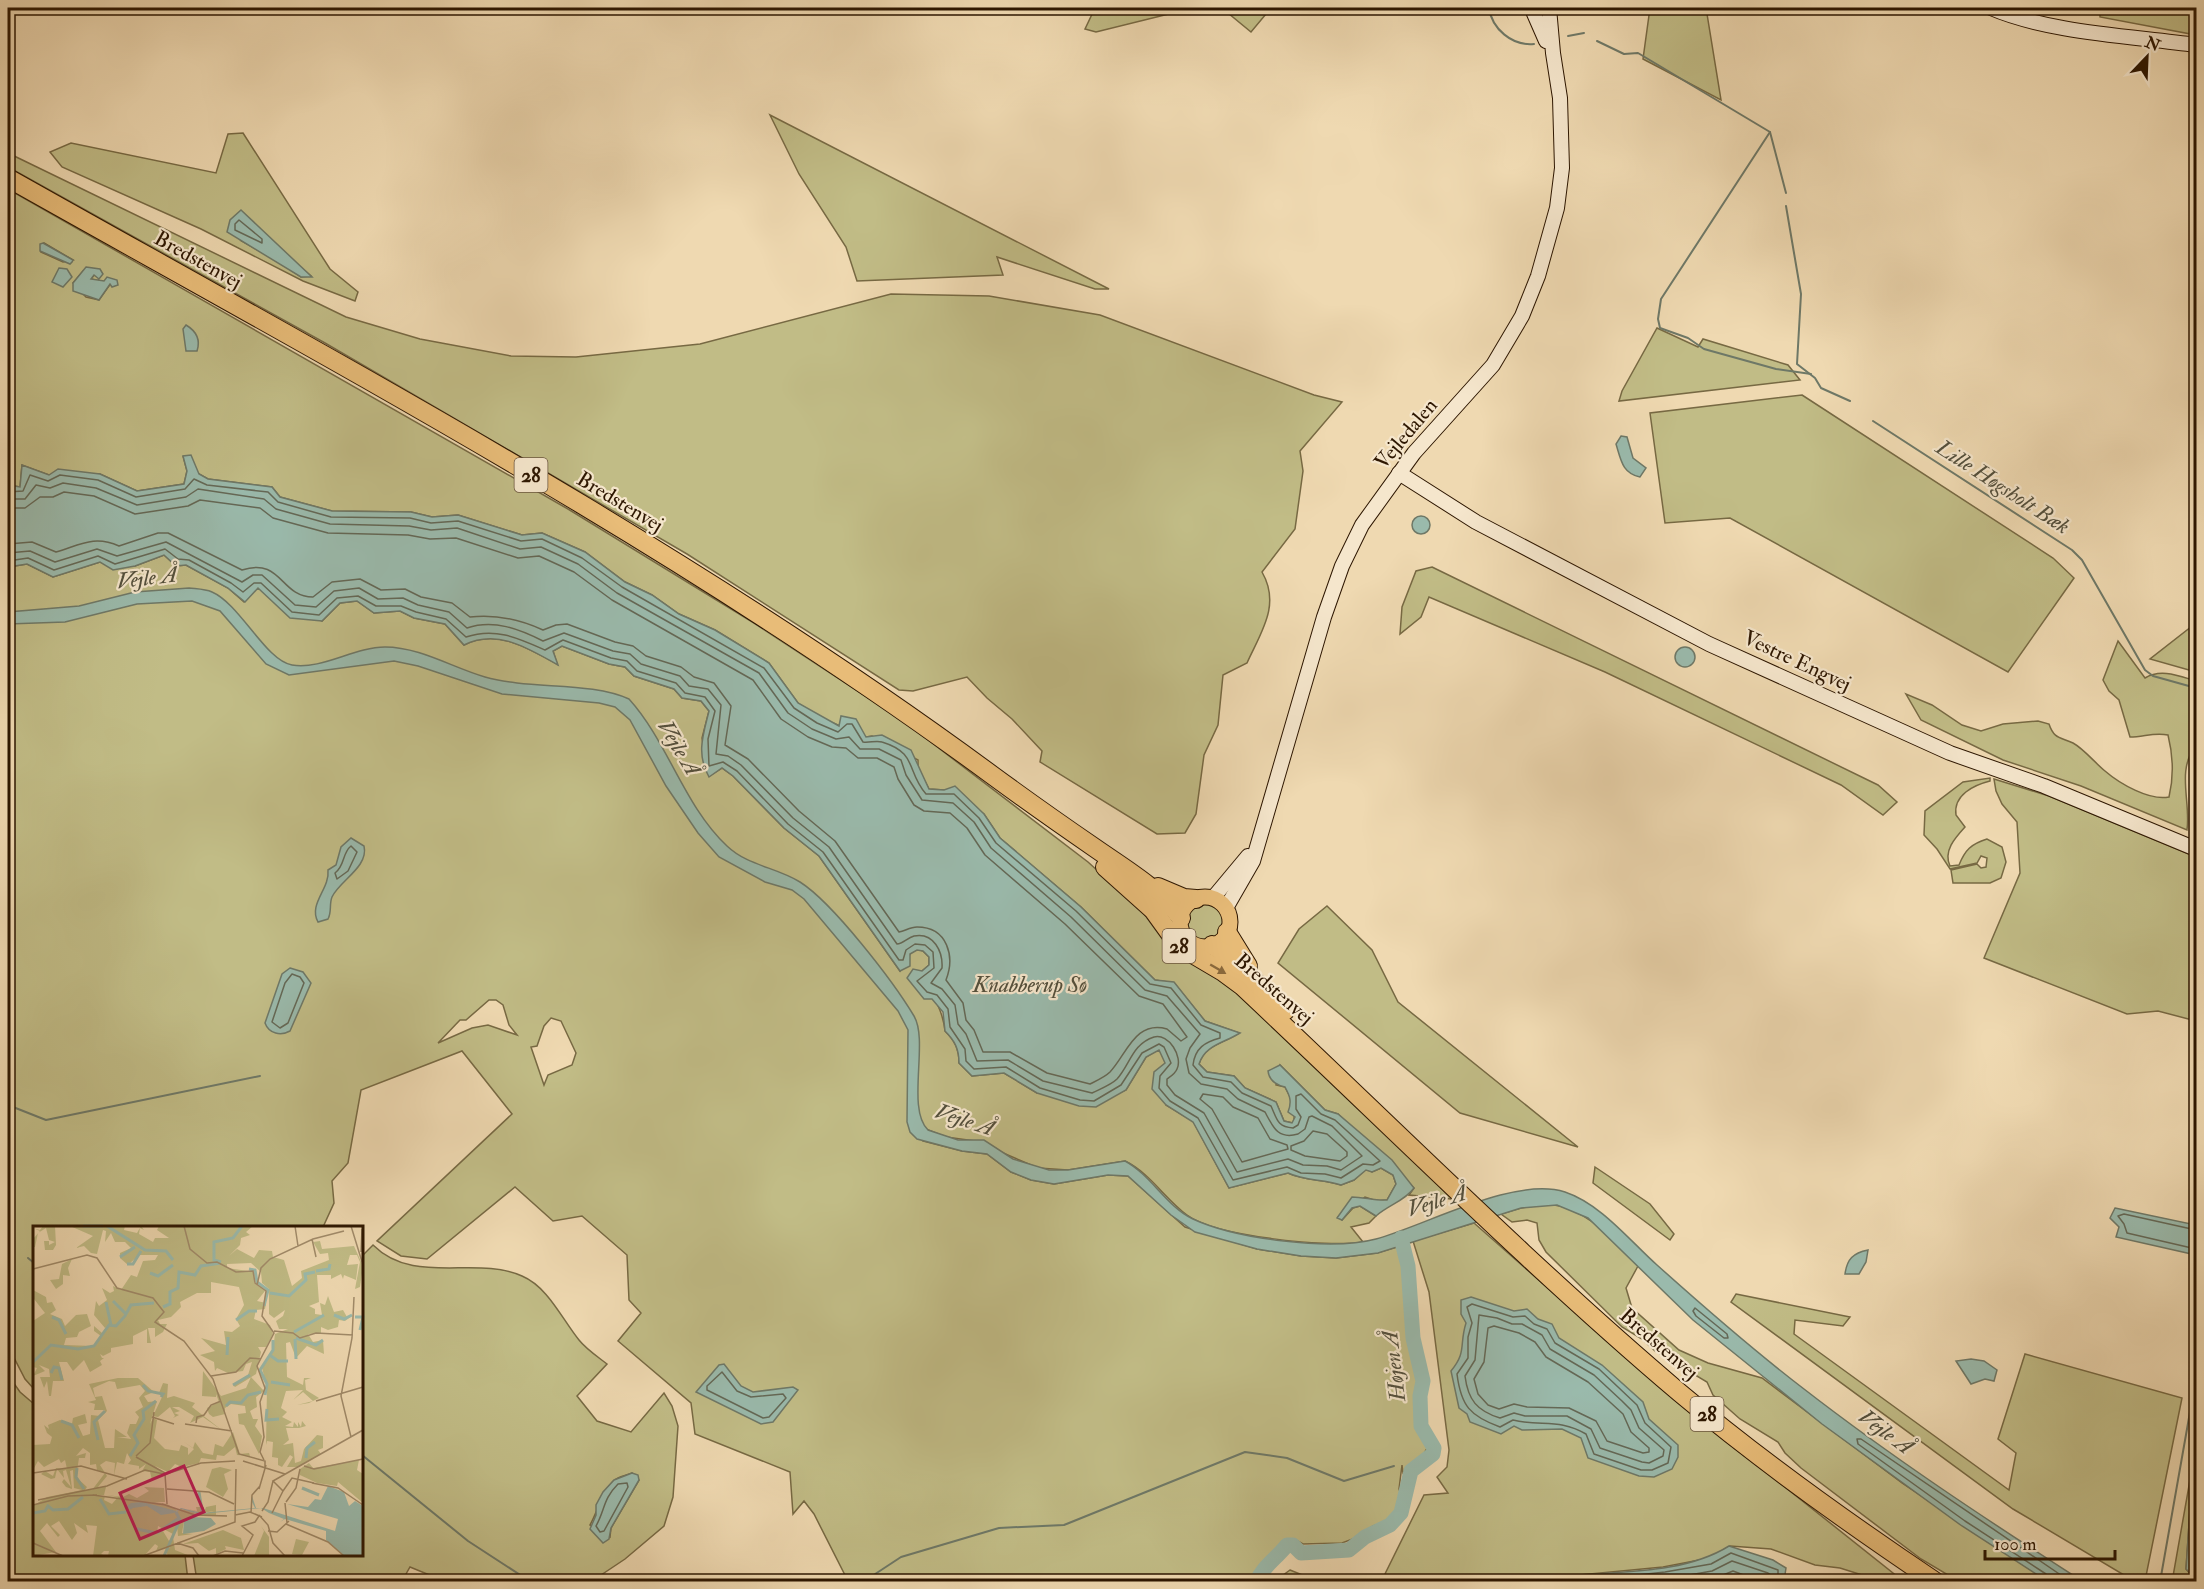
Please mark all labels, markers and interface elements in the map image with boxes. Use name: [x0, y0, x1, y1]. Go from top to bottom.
north arrow: [2117, 27, 2177, 87]
text: N: [2141, 32, 2164, 56]
street label: Bredstenvej: [149, 225, 247, 295]
street label: Vejledalen: [1368, 393, 1444, 475]
water label: Lille Høgsholt Bæk: [1930, 433, 2075, 541]
road number: 28: [514, 458, 548, 492]
street label: Bredstenvej: [572, 466, 668, 538]
water label: Vejle Å: [115, 559, 181, 596]
street label: Vestre Engvej: [1739, 624, 1855, 698]
water label: Vejle Å: [651, 714, 709, 783]
road number: 28: [1162, 929, 1196, 963]
street label: Bredstenvej: [1229, 947, 1319, 1031]
one-way arrow: [1210, 964, 1226, 975]
water label: Knabberup Sø: [972, 971, 1087, 999]
water label: Vejle Å: [932, 1096, 1000, 1143]
water label: Vejle Å: [1403, 1177, 1472, 1223]
inset map: [33, 1226, 363, 1556]
street label: Bredstenvej: [1614, 1302, 1704, 1386]
water label: Højen Å: [1375, 1327, 1412, 1404]
road number: 28: [1690, 1397, 1724, 1431]
water label: Vejle Å: [1853, 1402, 1921, 1462]
scale bar: [1985, 1523, 2116, 1561]
text: 100 m: [1994, 1533, 2037, 1556]

